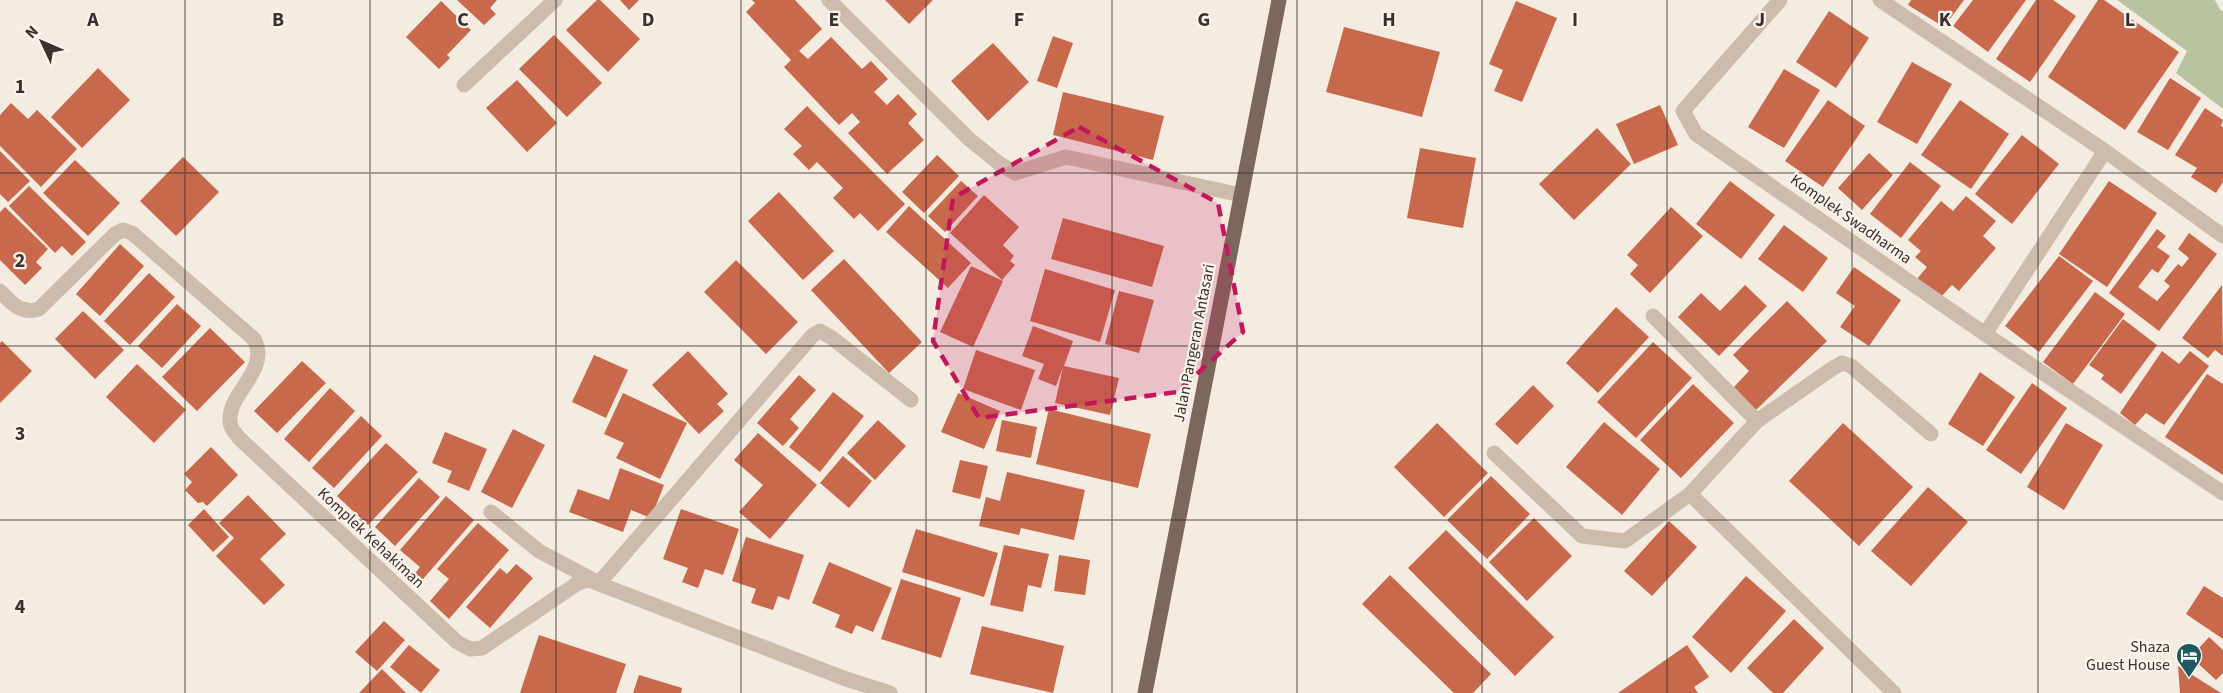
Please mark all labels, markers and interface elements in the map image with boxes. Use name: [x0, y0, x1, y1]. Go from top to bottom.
text: A: [86, 6, 99, 34]
text: B: [272, 6, 284, 34]
text: C: [457, 6, 469, 34]
text: D: [642, 6, 654, 34]
text: E: [829, 6, 839, 34]
text: F: [1014, 6, 1024, 34]
text: G: [1198, 6, 1210, 34]
text: H: [1382, 6, 1396, 34]
text: I: [1572, 6, 1578, 34]
text: J: [1755, 6, 1765, 34]
text: K: [1939, 6, 1952, 34]
text: L: [2125, 6, 2135, 34]
north arrow: [12, 12, 72, 72]
text: N: [20, 21, 44, 44]
text: 1: [15, 73, 25, 101]
street label: Komplek Swadharma: [1786, 169, 1916, 269]
text: 2: [15, 247, 25, 275]
street label: Jalan Pangeran Antasari: [1168, 262, 1220, 424]
text: 3: [15, 420, 25, 448]
street label: Komplek Kehakiman: [313, 483, 429, 593]
text: 4: [15, 593, 26, 621]
place label: Shaza Guest House: [2086, 636, 2170, 676]
hotel icon: Shaza Guest House: [2174, 641, 2204, 679]

